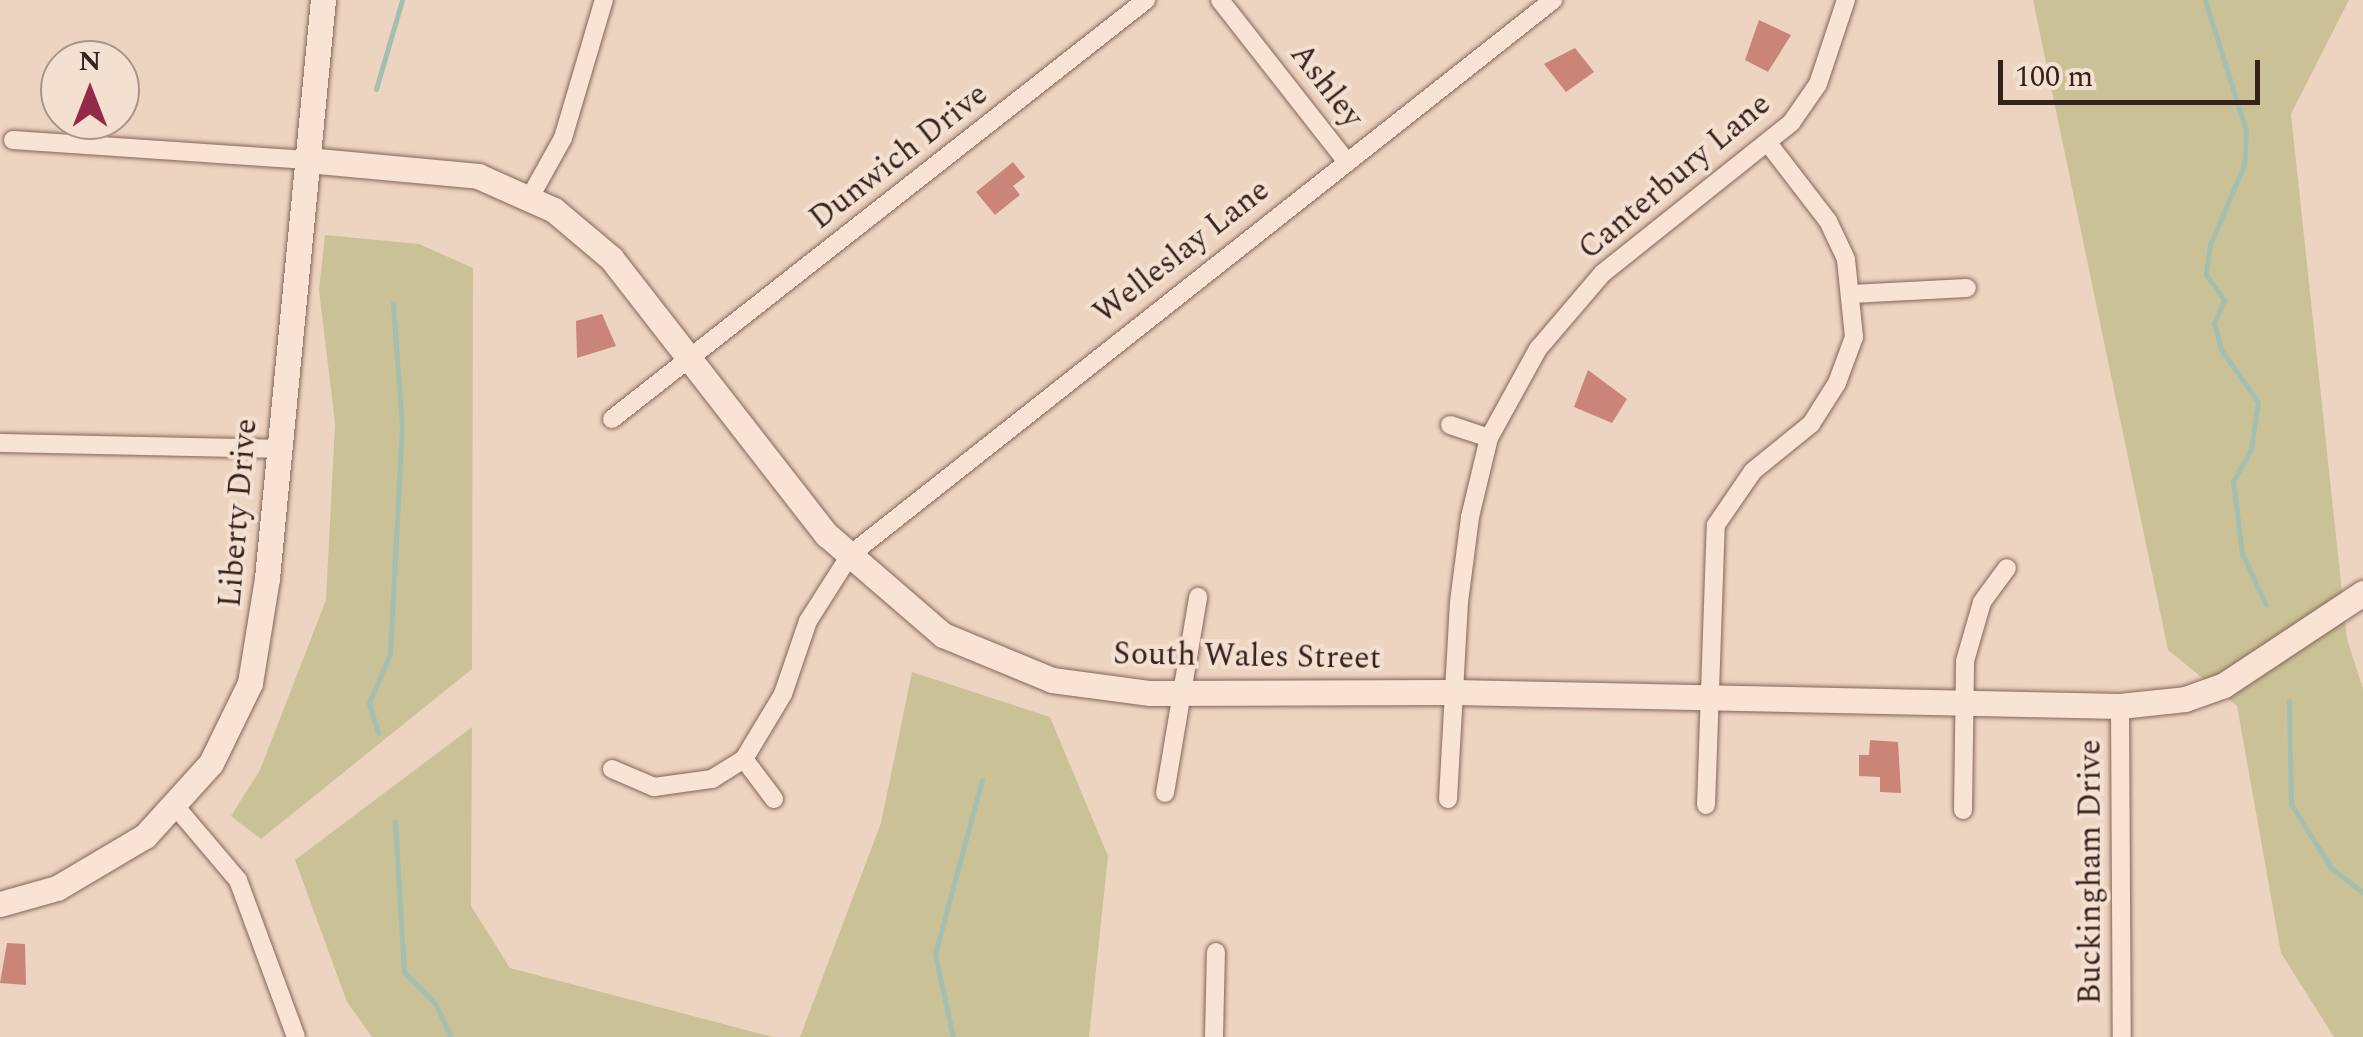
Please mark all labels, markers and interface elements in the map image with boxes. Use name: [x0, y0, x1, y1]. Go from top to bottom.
street label: Ashley: [1281, 36, 1371, 136]
north arrow: [40, 40, 140, 140]
text: N: [79, 40, 101, 83]
scale bar: [2003, 40, 2266, 102]
text: 100 m: [2015, 54, 2093, 100]
street label: Dunwich Drive: [802, 76, 996, 238]
street label: Canterbury Lane: [1571, 85, 1779, 269]
street label: Welleslay Lane: [1086, 171, 1278, 333]
street label: Liberty Drive: [212, 417, 266, 609]
street label: South Wales Street: [1113, 635, 1381, 679]
street label: Buckingham Drive: [2072, 739, 2110, 1005]

